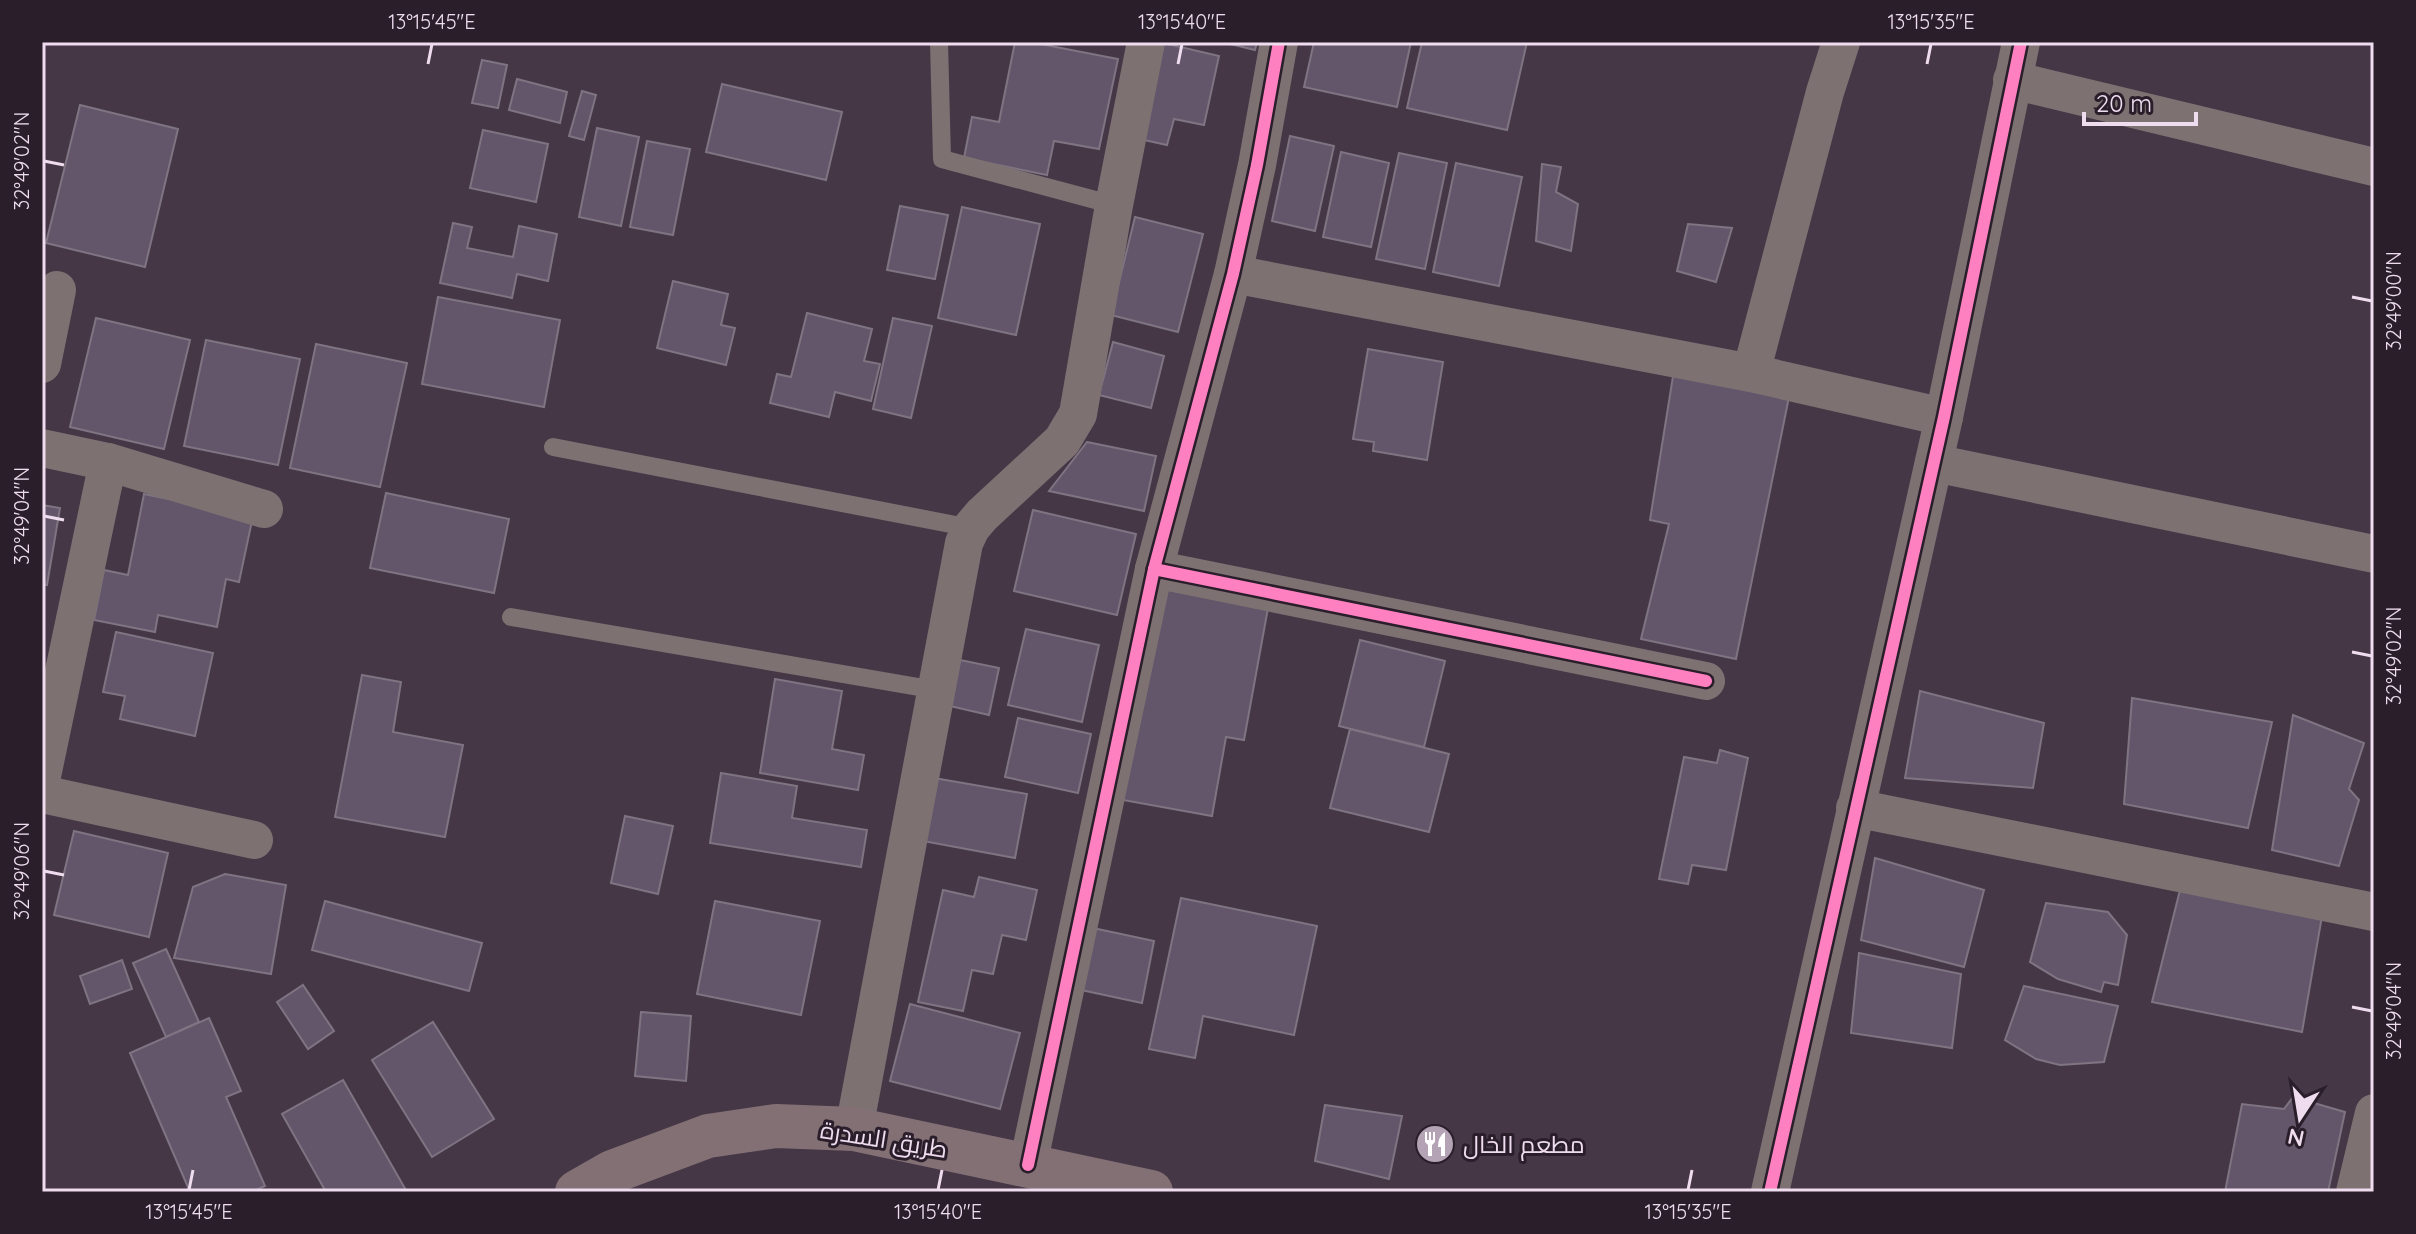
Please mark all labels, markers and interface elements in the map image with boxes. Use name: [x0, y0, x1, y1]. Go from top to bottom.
text: 13°15'45"E: [388, 9, 476, 34]
text: 13°15'40"E: [1138, 9, 1226, 34]
text: 13°15'35"E: [1887, 9, 1975, 34]
scale bar: [2084, 76, 2196, 126]
text: 20 m: [2096, 88, 2152, 118]
text: 32°49'02"N: [9, 112, 34, 210]
text: 32°49'00"N: [2381, 251, 2406, 351]
text: 32°49'04"N: [9, 467, 34, 565]
text: 32°49'02"N: [2381, 607, 2406, 705]
text: 32°49'06"N: [9, 822, 34, 920]
text: 32°49'04"N: [2381, 962, 2406, 1060]
north arrow: [2260, 1078, 2340, 1158]
street label: طريق السدرة: [818, 1114, 950, 1165]
text: N: [2285, 1122, 2307, 1153]
restaurant icon: مطعم الخال: [1414, 1123, 1456, 1165]
place label: مطعم الخال: [1463, 1129, 1585, 1161]
text: 13°15'45"E: [145, 1199, 233, 1224]
text: 13°15'40"E: [894, 1199, 982, 1224]
text: 13°15'35"E: [1644, 1199, 1732, 1224]

